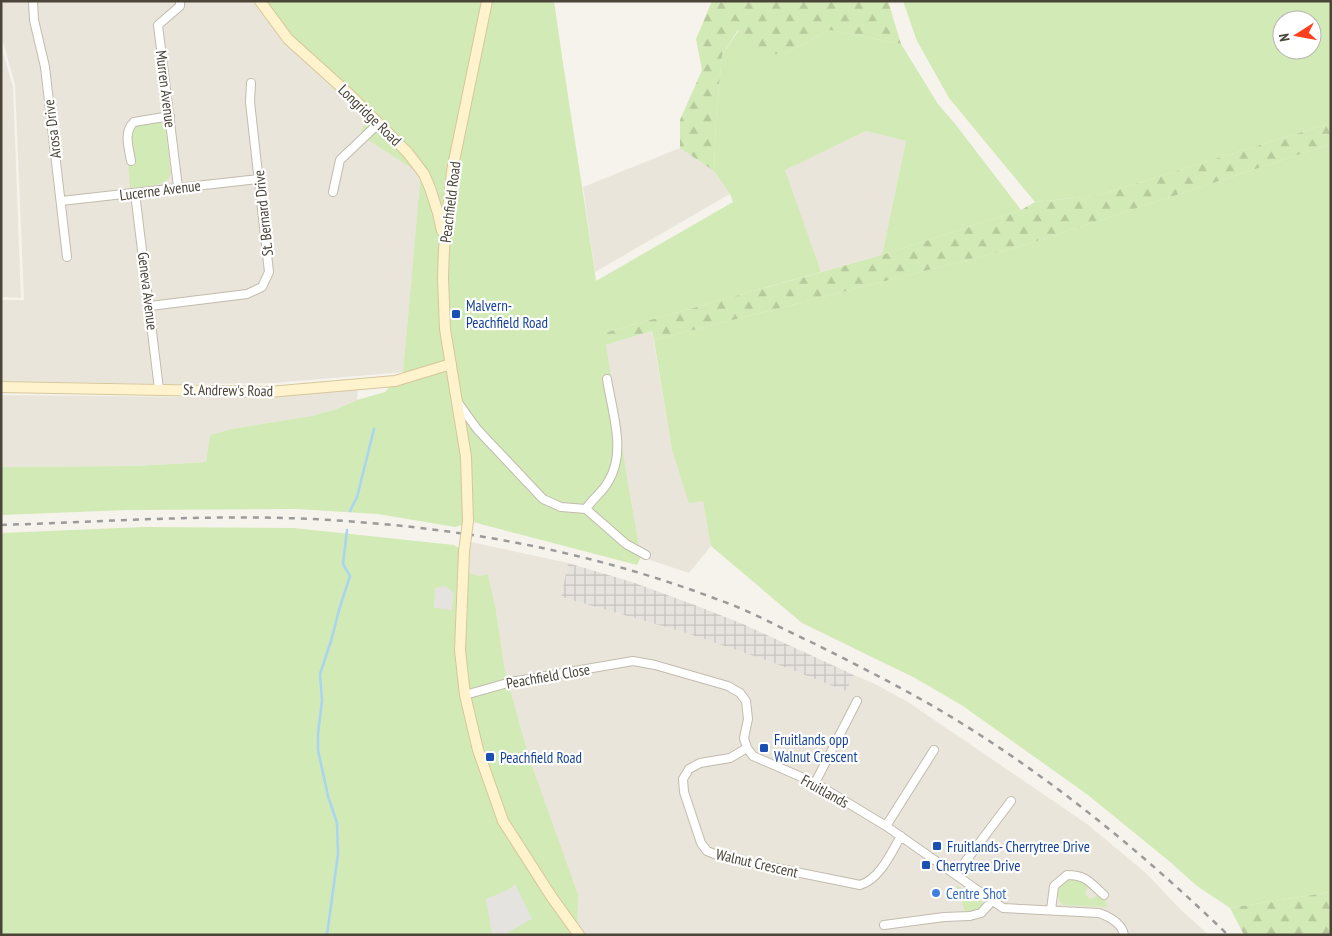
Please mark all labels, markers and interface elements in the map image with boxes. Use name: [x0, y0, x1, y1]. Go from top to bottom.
north arrow: [1272, 10, 1322, 60]
text: N: [1275, 32, 1294, 43]
street label: Murren Avenue: [152, 49, 180, 129]
street label: Longridge Road: [334, 80, 406, 150]
street label: Arosa Drive: [39, 98, 65, 160]
street label: Peachfield Road: [436, 160, 464, 244]
street label: St. Bernard Drive: [249, 169, 277, 257]
street label: Lucerne Avenue: [118, 176, 202, 204]
street label: Geneva Avenue: [134, 251, 162, 331]
place label: Malvern- Peachfield Road: [466, 296, 548, 332]
marker: Malvern- Peachfield Road: [450, 308, 462, 320]
street label: St. Andrew's Road: [183, 380, 273, 400]
street label: Peachfield Close: [505, 659, 591, 693]
place label: Fruitlands opp Walnut Crescent: [774, 730, 858, 766]
marker: Fruitlands opp Walnut Crescent: [758, 742, 770, 754]
place label: Peachfield Road: [500, 748, 582, 767]
marker: Peachfield Road: [484, 751, 496, 763]
street label: Fruitlands: [798, 770, 852, 812]
place label: Fruitlands- Cherrytree Drive: [947, 837, 1090, 856]
marker: Fruitlands- Cherrytree Drive: [931, 840, 943, 852]
street label: Walnut Crescent: [714, 844, 800, 882]
place label: Cherrytree Drive: [936, 856, 1020, 875]
marker: Cherrytree Drive: [920, 859, 932, 871]
place label: Centre Shot: [946, 884, 1006, 903]
marker: Centre Shot: [930, 887, 942, 899]

